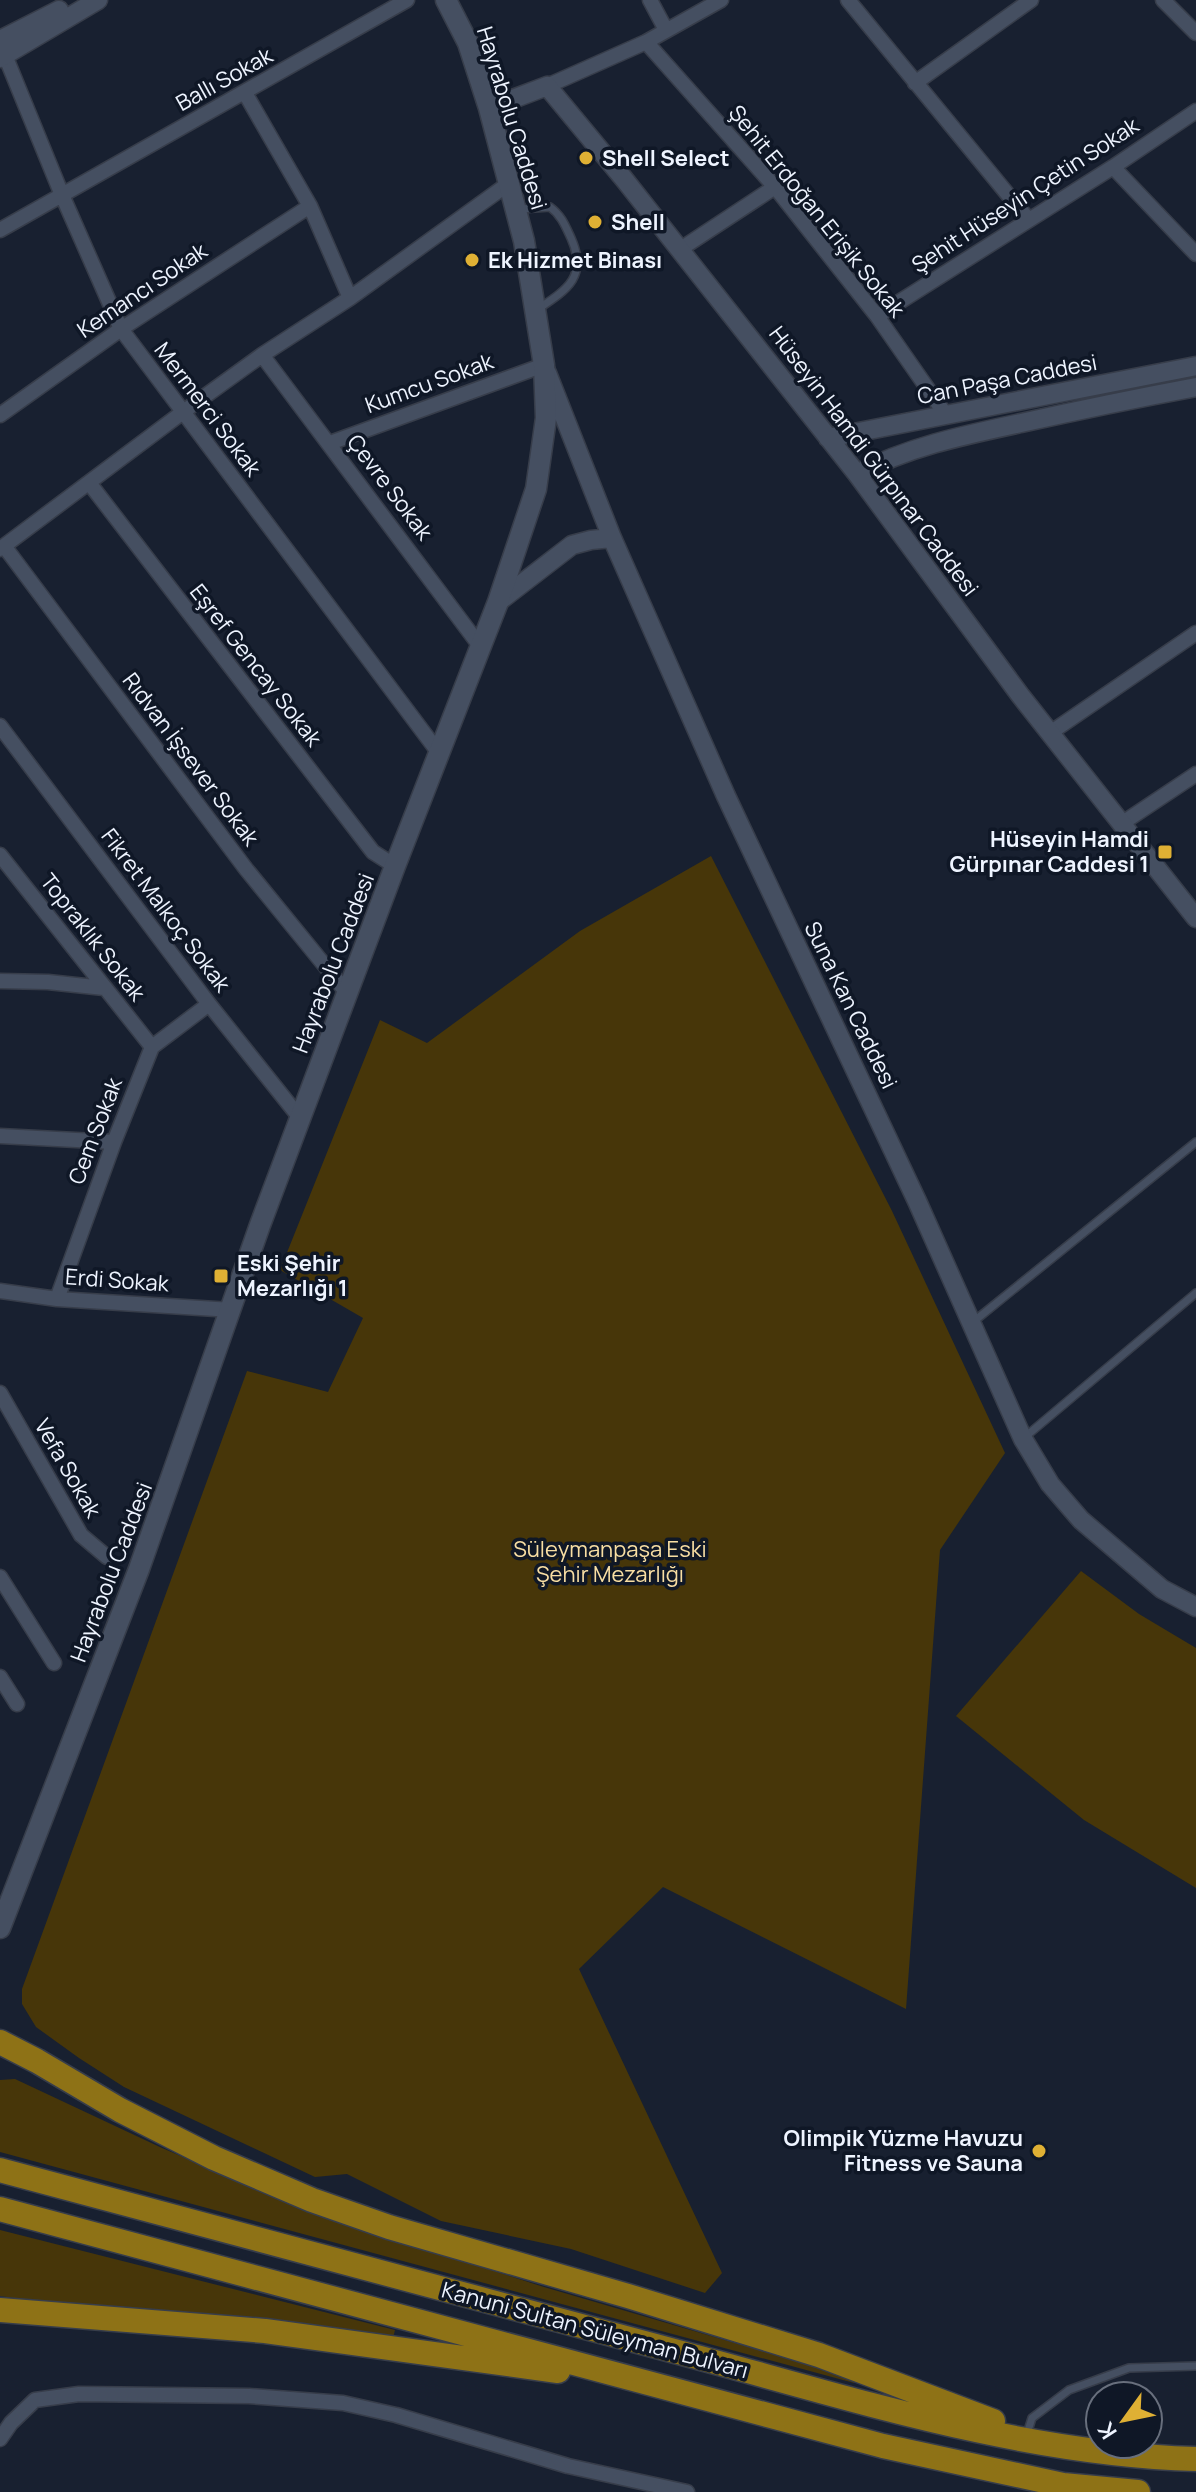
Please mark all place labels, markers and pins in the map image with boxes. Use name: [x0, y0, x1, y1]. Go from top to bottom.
place label: Shell Select: [602, 143, 730, 173]
marker: Shell Select: [577, 149, 595, 167]
place label: Shell: [611, 207, 665, 237]
marker: Shell: [586, 213, 604, 231]
place label: Ek Hizmet Binası: [488, 245, 662, 275]
marker: Ek Hizmet Binası: [463, 251, 481, 269]
place label: Hüseyin Hamdi Gürpınar Caddesi 1: [950, 824, 1149, 879]
marker: Hüseyin Hamdi Gürpınar Caddesi 1: [1156, 843, 1174, 861]
place label: Eski Şehir Mezarlığı 1: [237, 1248, 348, 1303]
marker: Eski Şehir Mezarlığı 1: [212, 1267, 230, 1285]
place label: Olimpik Yüzme Havuzu Fitness ve Sauna: [784, 2123, 1023, 2178]
marker: Olimpik Yüzme Havuzu Fitness ve Sauna: [1030, 2142, 1048, 2160]

